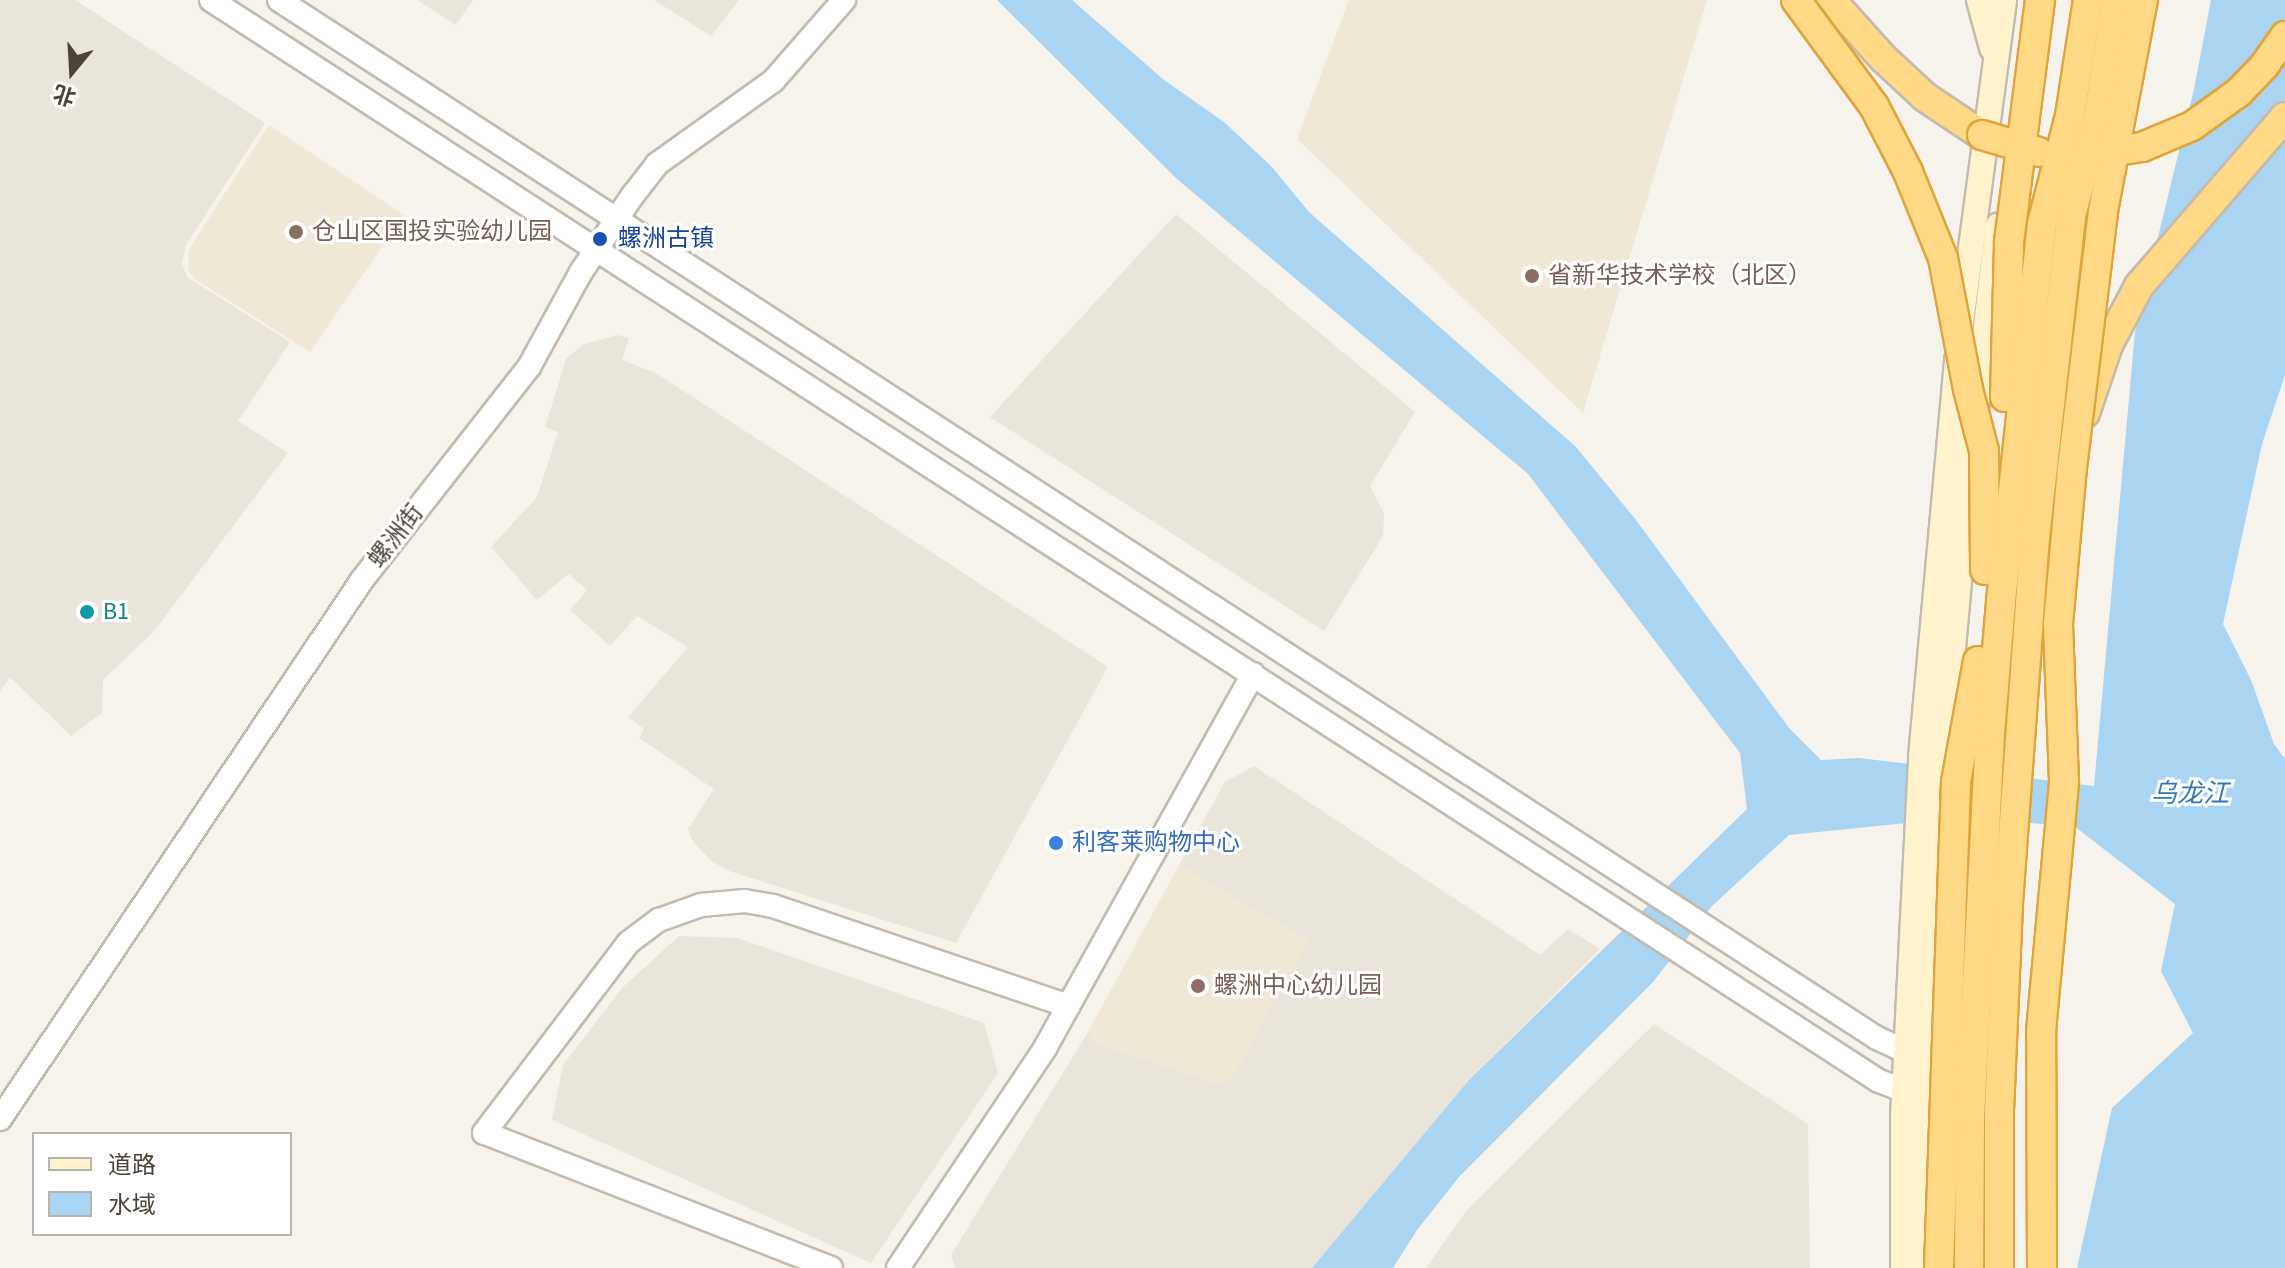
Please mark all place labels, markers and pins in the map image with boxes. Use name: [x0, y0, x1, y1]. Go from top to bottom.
place label: 仓山区国投实验幼儿园: [312, 218, 552, 246]
marker: 仓山区国投实验幼儿园: [287, 223, 305, 241]
place label: 螺洲古镇: [618, 225, 714, 253]
marker: 螺洲古镇: [589, 228, 611, 250]
place label: 省新华技术学校（北区）: [1548, 262, 1812, 290]
marker: 省新华技术学校（北区）: [1523, 267, 1541, 285]
place label: B1: [103, 598, 129, 626]
marker: B1: [78, 603, 96, 621]
place label: 利客莱购物中心: [1072, 829, 1240, 857]
marker: 利客莱购物中心: [1047, 834, 1065, 852]
place label: 螺洲中心幼儿园: [1214, 972, 1382, 1000]
marker: 螺洲中心幼儿园: [1189, 977, 1207, 995]

